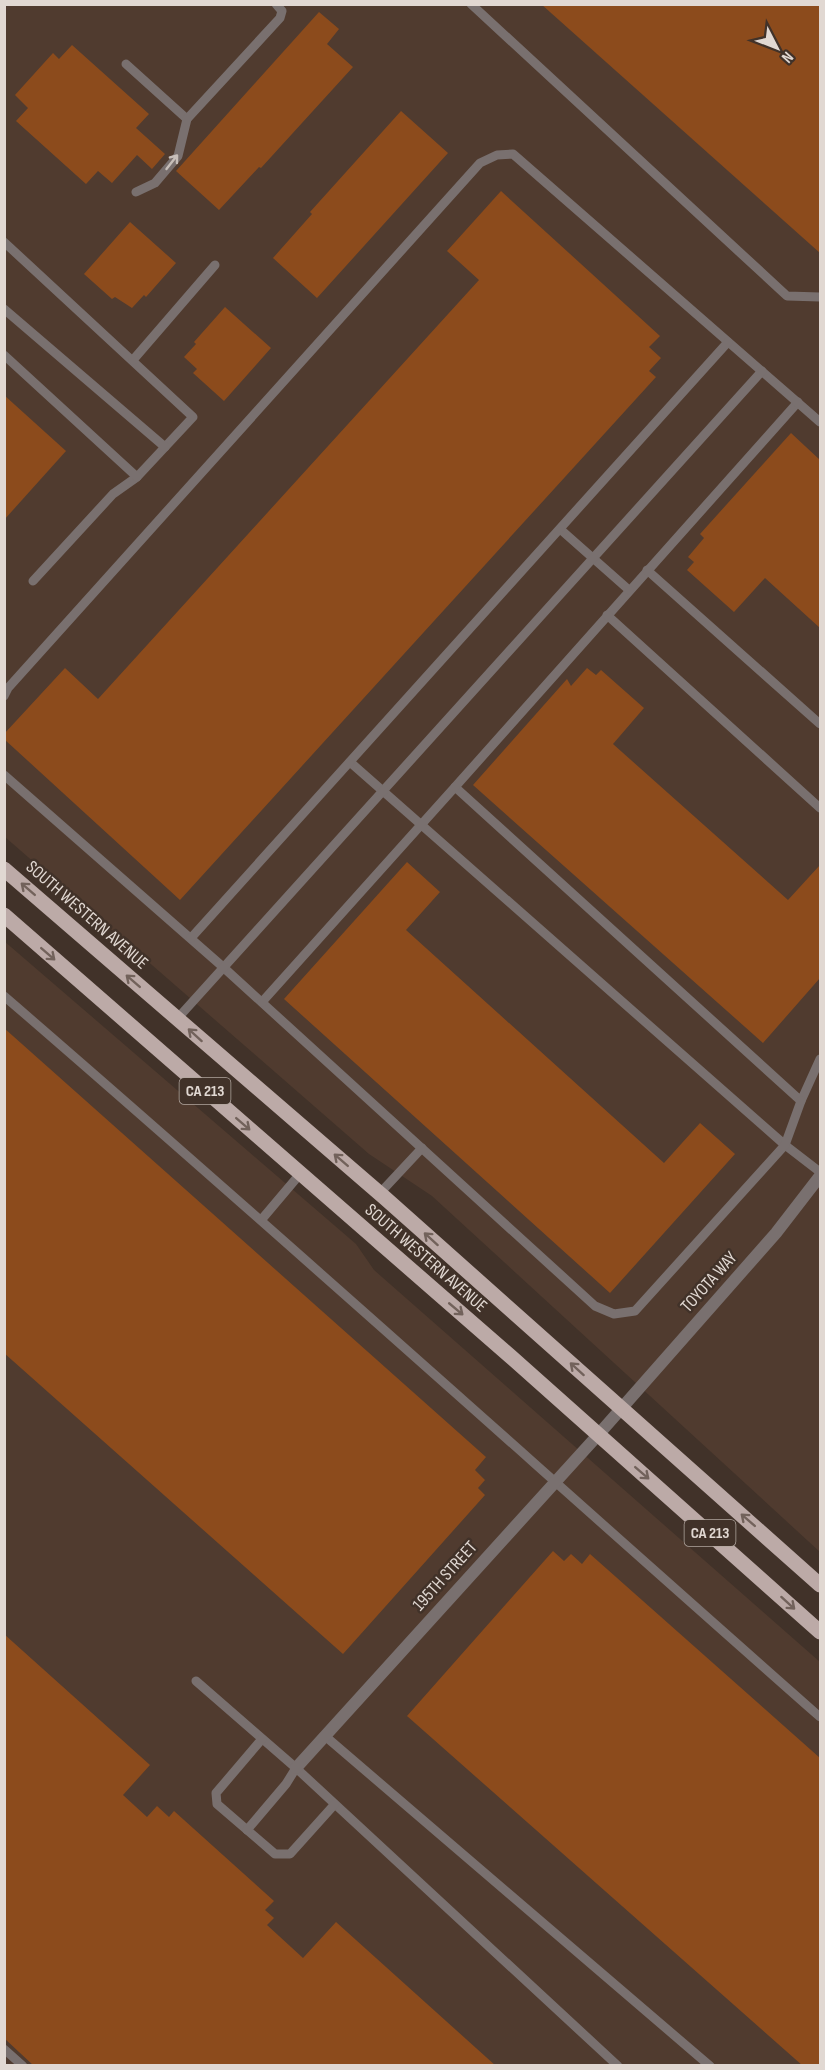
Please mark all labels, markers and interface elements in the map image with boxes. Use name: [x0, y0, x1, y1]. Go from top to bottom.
north arrow: [747, 18, 807, 78]
text: N: [777, 48, 797, 67]
one-way arrow: [165, 155, 178, 171]
street label: SOUTH WESTERN AVENUE: [22, 856, 152, 974]
one-way arrow: [20, 883, 36, 896]
one-way arrow: [41, 947, 56, 961]
one-way arrow: [125, 974, 141, 987]
one-way arrow: [188, 1028, 203, 1042]
road number: CA 213: [180, 1078, 230, 1104]
one-way arrow: [235, 1117, 250, 1131]
one-way arrow: [334, 1153, 349, 1167]
street label: SOUTH WESTERN AVENUE: [361, 1199, 491, 1317]
one-way arrow: [424, 1232, 439, 1246]
street label: TOYOTA WAY: [676, 1247, 742, 1317]
one-way arrow: [448, 1302, 463, 1316]
one-way arrow: [570, 1362, 585, 1376]
one-way arrow: [634, 1467, 650, 1480]
one-way arrow: [740, 1514, 756, 1528]
road number: CA 213: [684, 1520, 736, 1546]
street label: 195TH STREET: [408, 1537, 482, 1615]
one-way arrow: [780, 1596, 795, 1610]

